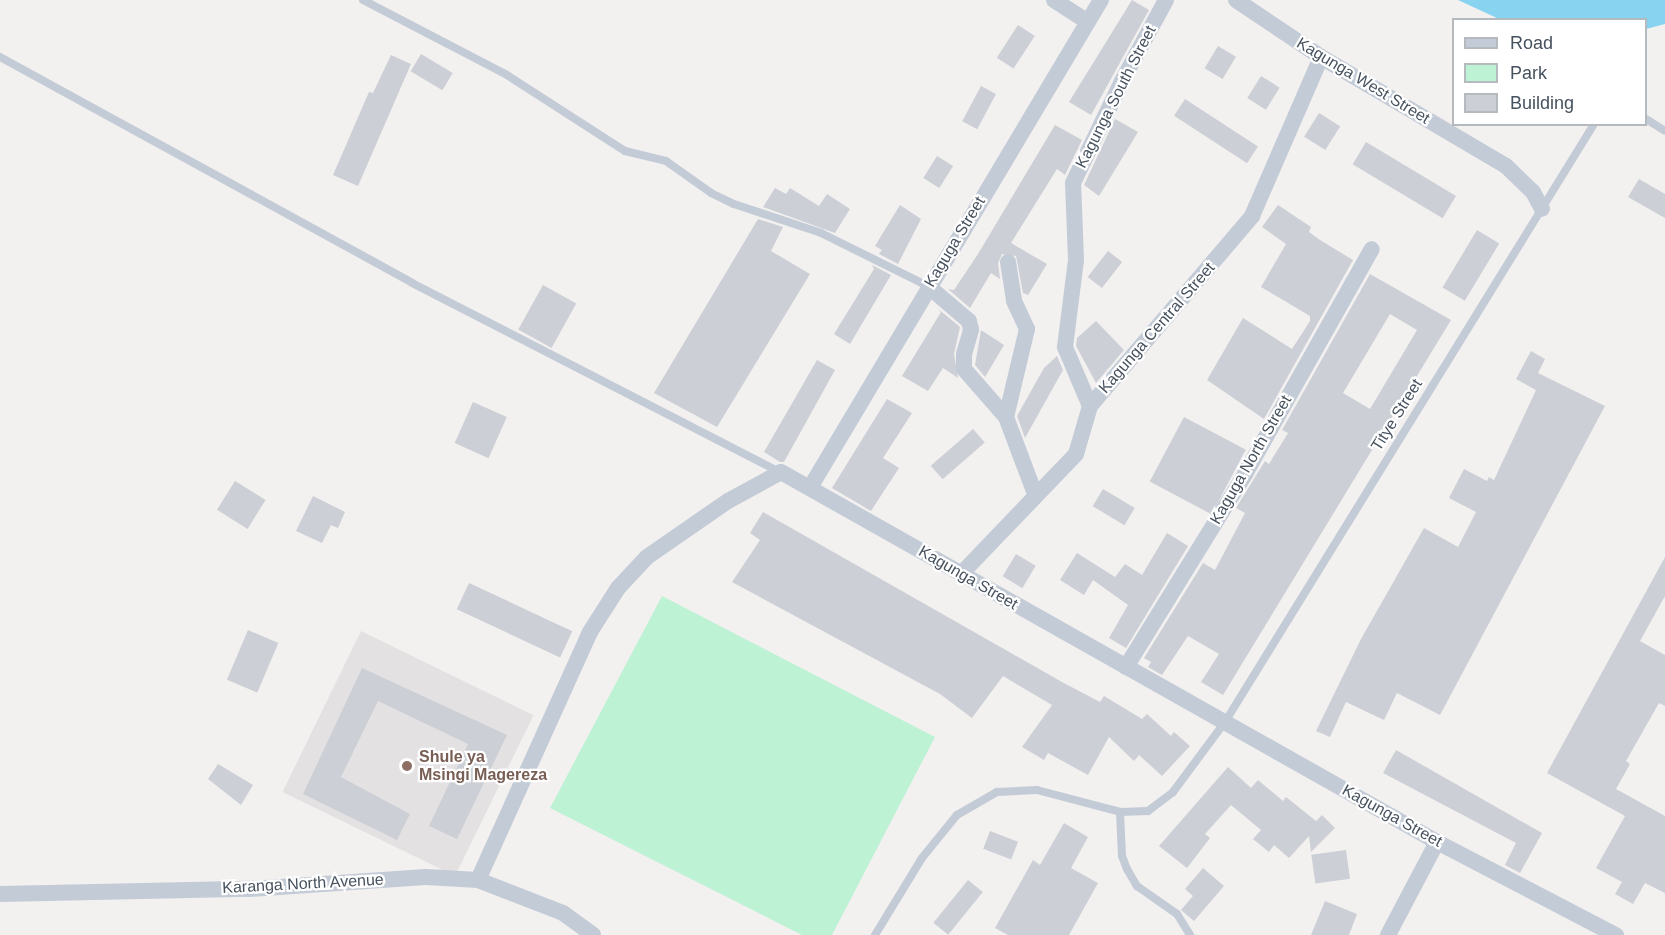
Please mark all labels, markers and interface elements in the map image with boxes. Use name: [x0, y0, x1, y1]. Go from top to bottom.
legend: [1452, 18, 1647, 126]
street label: Kagunga South Street: [1072, 22, 1160, 172]
text: Road: [1510, 33, 1553, 53]
street label: Kagunga West Street: [1293, 34, 1433, 128]
text: Park: [1510, 63, 1547, 83]
text: Building: [1510, 93, 1574, 113]
street label: Kaguga Street: [920, 193, 990, 291]
street label: Kagunga Central Street: [1095, 259, 1219, 397]
street label: Titye Street: [1367, 375, 1427, 455]
street label: Kaguga North Street: [1206, 392, 1296, 528]
street label: Kagunga Street: [915, 542, 1021, 614]
place label: Shule ya Msingi Magereza: [419, 747, 547, 785]
marker: Shule ya Msingi Magereza: [400, 759, 414, 773]
street label: Kagunga Street: [1339, 781, 1445, 851]
street label: Karanga North Avenue: [221, 870, 385, 898]

